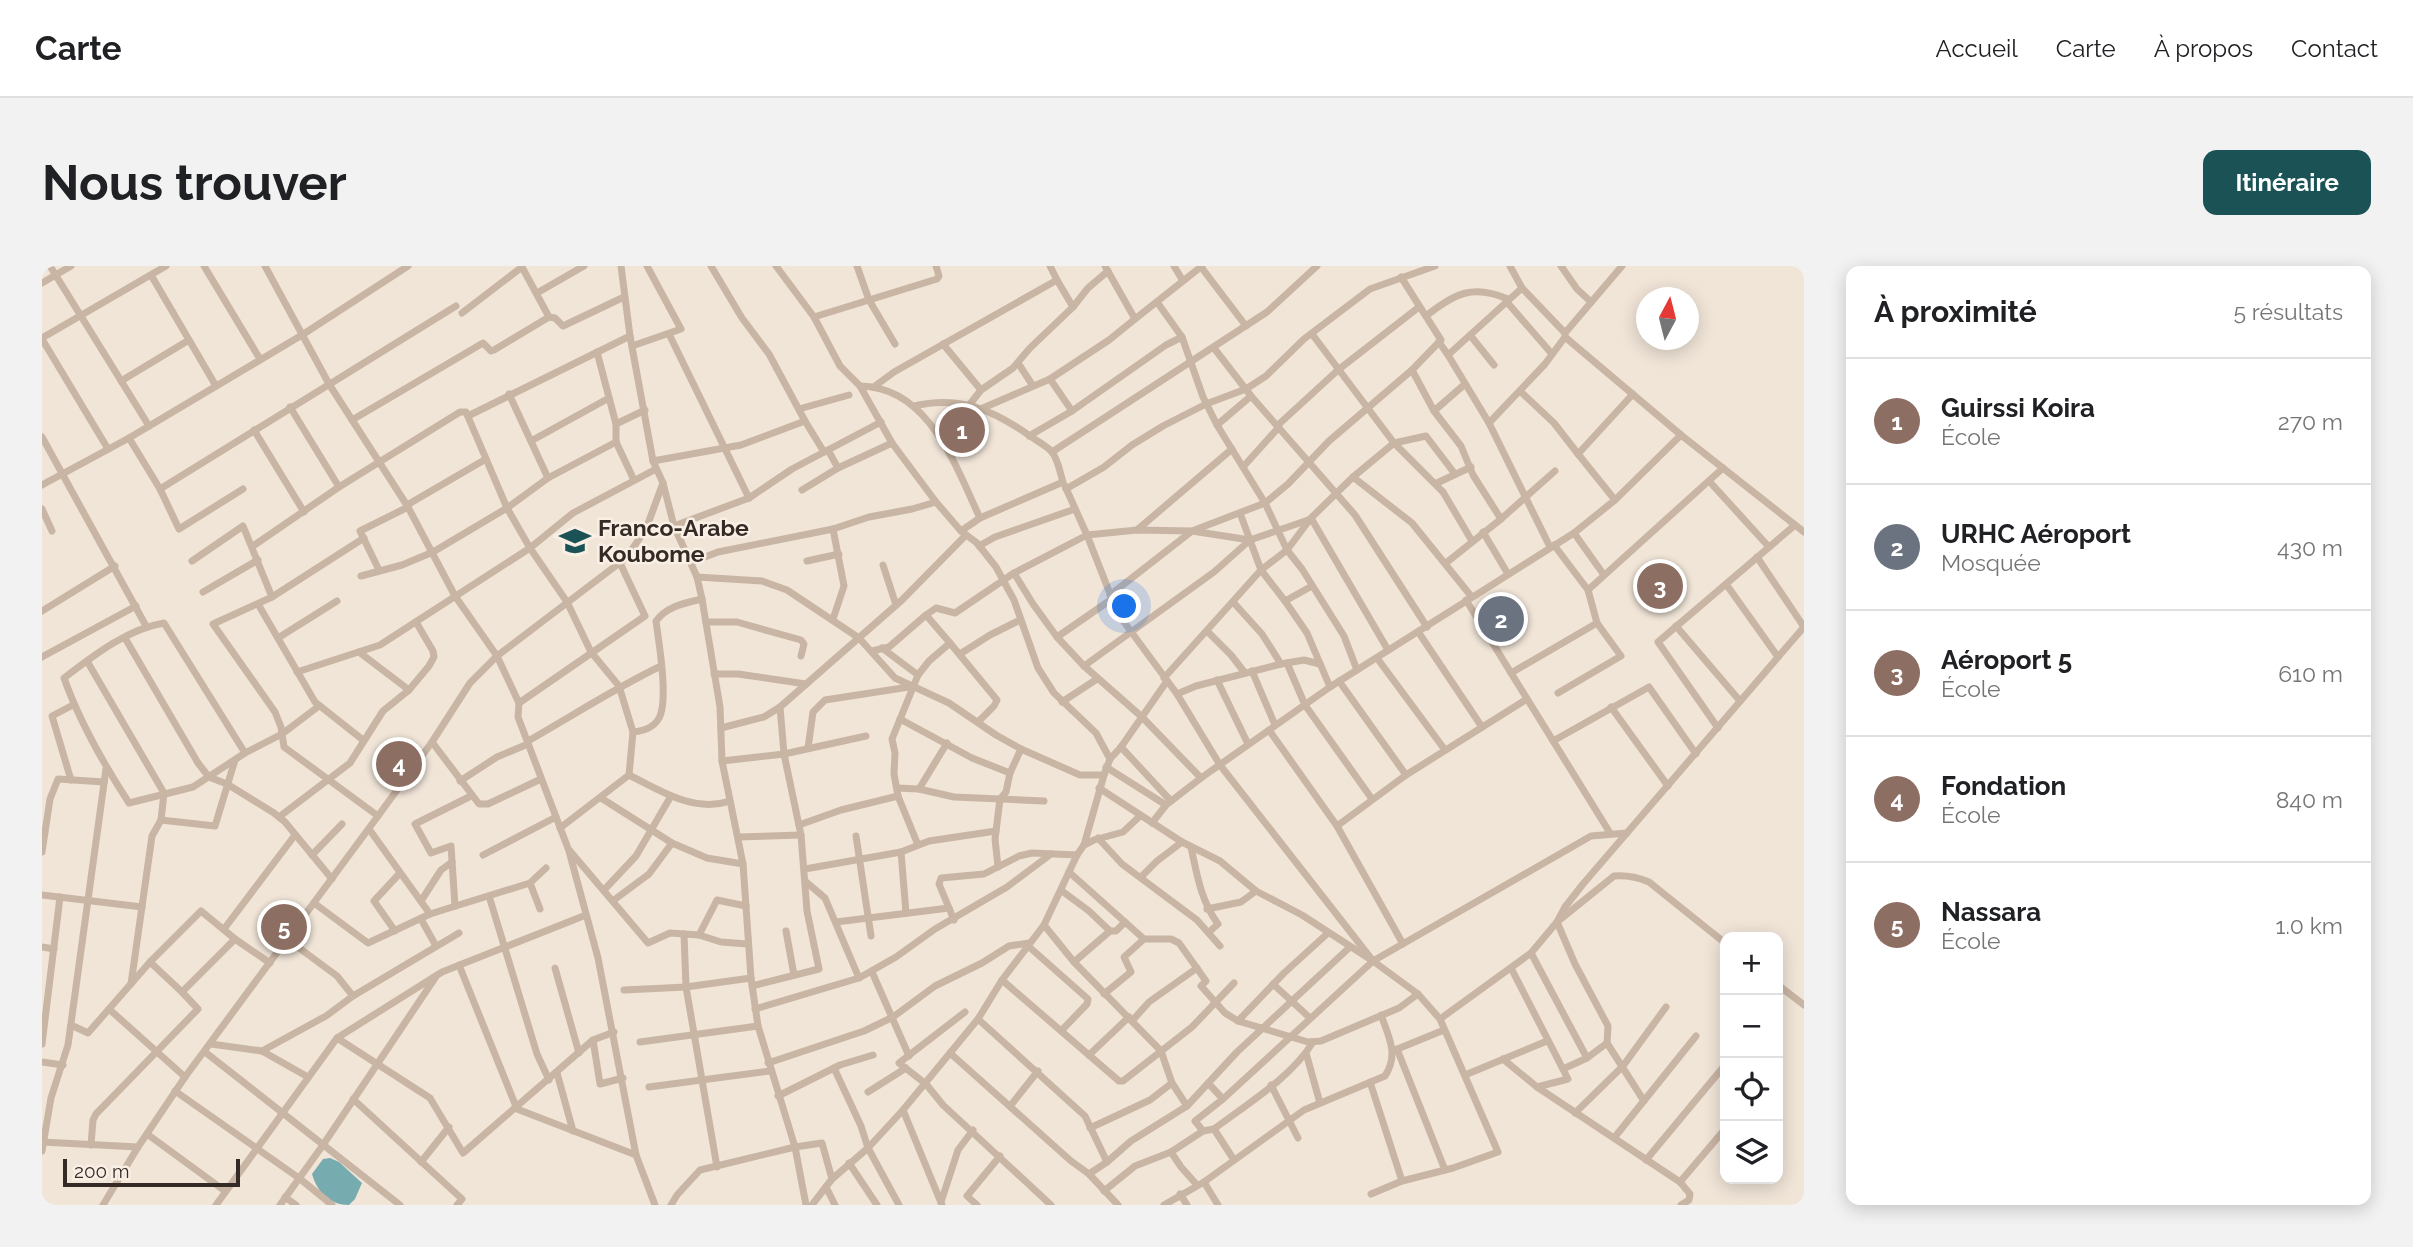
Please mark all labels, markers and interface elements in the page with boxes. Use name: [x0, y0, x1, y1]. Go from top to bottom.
text: Carte: [35, 29, 122, 68]
text: Accueil: [1936, 34, 2018, 63]
text: Carte: [2056, 34, 2116, 63]
text: À propos: [2154, 34, 2253, 63]
text: Contact: [2291, 34, 2378, 63]
button: Itinéraire: [2203, 150, 2371, 215]
text: Nous trouver: [42, 154, 347, 211]
north arrow: [1636, 287, 1699, 350]
text: À proximité: [1874, 294, 2037, 329]
text: 5 résultats: [2233, 298, 2343, 325]
text: Guirssi Koira: [1941, 393, 2095, 423]
pin: 1: [939, 404, 985, 456]
text: 1: [1891, 408, 1903, 435]
text: 270 m: [2278, 408, 2343, 435]
text: École: [1941, 423, 2001, 450]
place label: Franco-Arabe Koubome: [598, 514, 749, 567]
text: URHC Aéroport: [1941, 519, 2131, 549]
school or university icon: Franco-Arabe Koubome: [558, 524, 592, 558]
text: 2: [1891, 534, 1903, 561]
text: 430 m: [2277, 534, 2343, 561]
text: Mosquée: [1941, 549, 2041, 576]
pin: 3: [1637, 560, 1683, 612]
your location: [1107, 589, 1141, 623]
pin: 2: [1478, 593, 1524, 645]
text: Aéroport 5: [1941, 645, 2072, 675]
text: 3: [1891, 660, 1903, 687]
text: 610 m: [2278, 660, 2343, 687]
text: École: [1941, 675, 2001, 702]
pin: 4: [376, 738, 422, 790]
text: Fondation: [1941, 771, 2066, 801]
text: 4: [1890, 786, 1904, 813]
text: 840 m: [2276, 786, 2343, 813]
text: École: [1941, 801, 2001, 828]
text: Nassara: [1941, 897, 2041, 927]
pin: 5: [261, 901, 307, 953]
text: 5: [1891, 912, 1903, 939]
text: 1.0 km: [2276, 912, 2343, 939]
text: École: [1941, 927, 2001, 954]
map controls: [1720, 932, 1783, 1184]
button: +: [1720, 932, 1783, 995]
button: −: [1720, 995, 1783, 1058]
button: locate: [1720, 1058, 1783, 1121]
button: layers: [1720, 1121, 1783, 1184]
scale bar: [63, 1156, 240, 1188]
text: 200 m: [74, 1160, 129, 1182]

